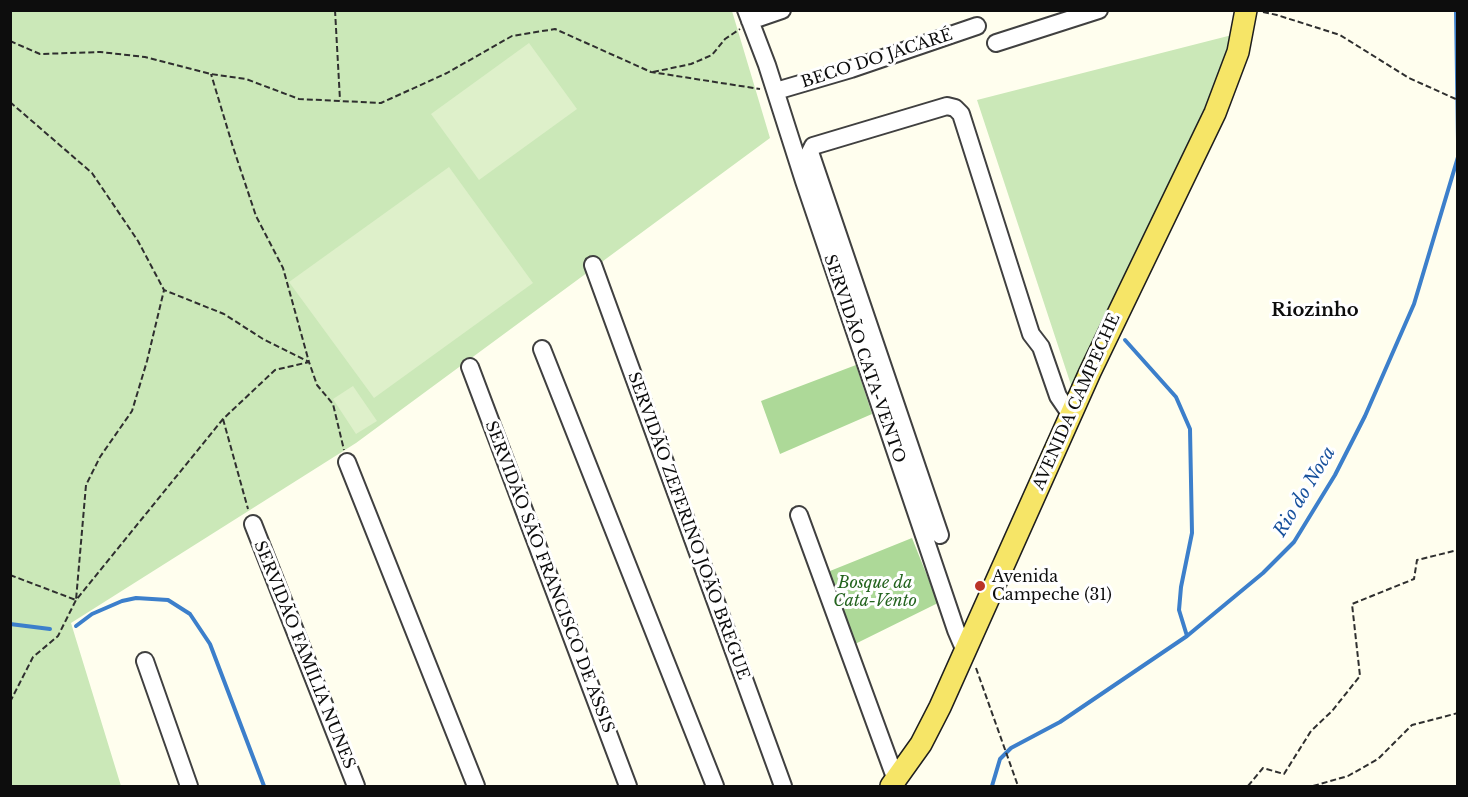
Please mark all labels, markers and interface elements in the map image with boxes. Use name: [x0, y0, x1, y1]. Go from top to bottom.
street label: BECO DO JACARÉ: [799, 25, 955, 93]
street label: SERVIDÃO CATA-VENTO: [819, 252, 909, 466]
district label: Riozinho: [1271, 300, 1359, 322]
street label: AVENIDA CAMPECHE: [1029, 311, 1125, 493]
street label: SERVIDÃO ZEFERINO JOÃO BREGUE: [623, 370, 753, 682]
street label: SERVIDÃO SÃO FRANCISCO DE ASSIS: [480, 418, 618, 736]
water label: Rio do Noca: [1270, 443, 1340, 541]
street label: SERVIDÃO FAMÍLIA NUNES: [249, 538, 359, 772]
place label: Avenida Campeche (31): [992, 567, 1112, 605]
park label: Bosque da Cata-Vento: [833, 573, 917, 611]
marker: Avenida Campeche (31): [973, 579, 987, 593]

